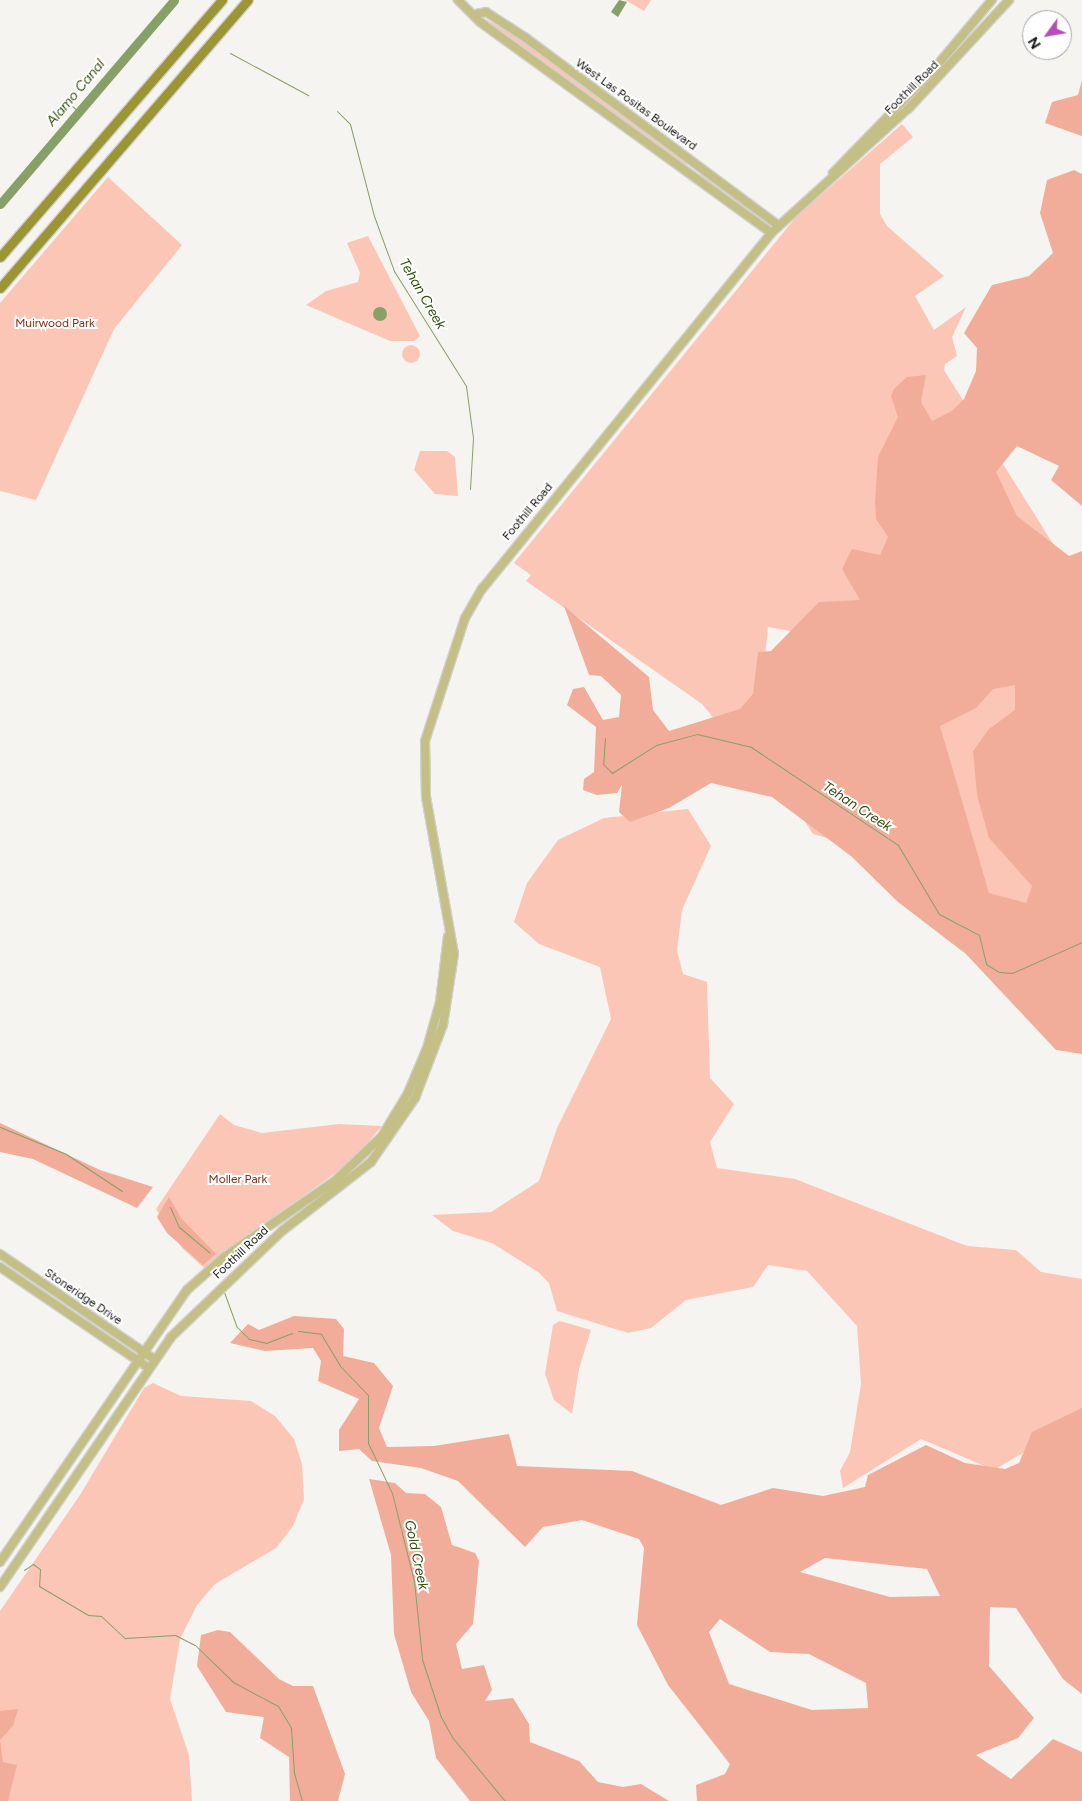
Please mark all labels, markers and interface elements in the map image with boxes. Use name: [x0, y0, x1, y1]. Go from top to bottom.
north arrow: [1022, 10, 1072, 60]
text: N: [1025, 34, 1045, 52]
water label: Alamo Canal: [43, 56, 109, 130]
street label: West Las Positas Boulevard: [573, 56, 699, 154]
street label: Foothill Road: [882, 58, 942, 118]
water label: Tehan Creek: [395, 256, 449, 332]
park label: Muirwood Park: [15, 317, 95, 331]
street label: Foothill Road: [500, 480, 556, 544]
water label: Tehan Creek: [819, 778, 895, 836]
park label: Moller Park: [209, 1173, 267, 1187]
street label: Foothill Road: [210, 1224, 272, 1282]
street label: Stoneridge Drive: [42, 1266, 124, 1328]
water label: Gold Creek: [400, 1519, 432, 1591]

